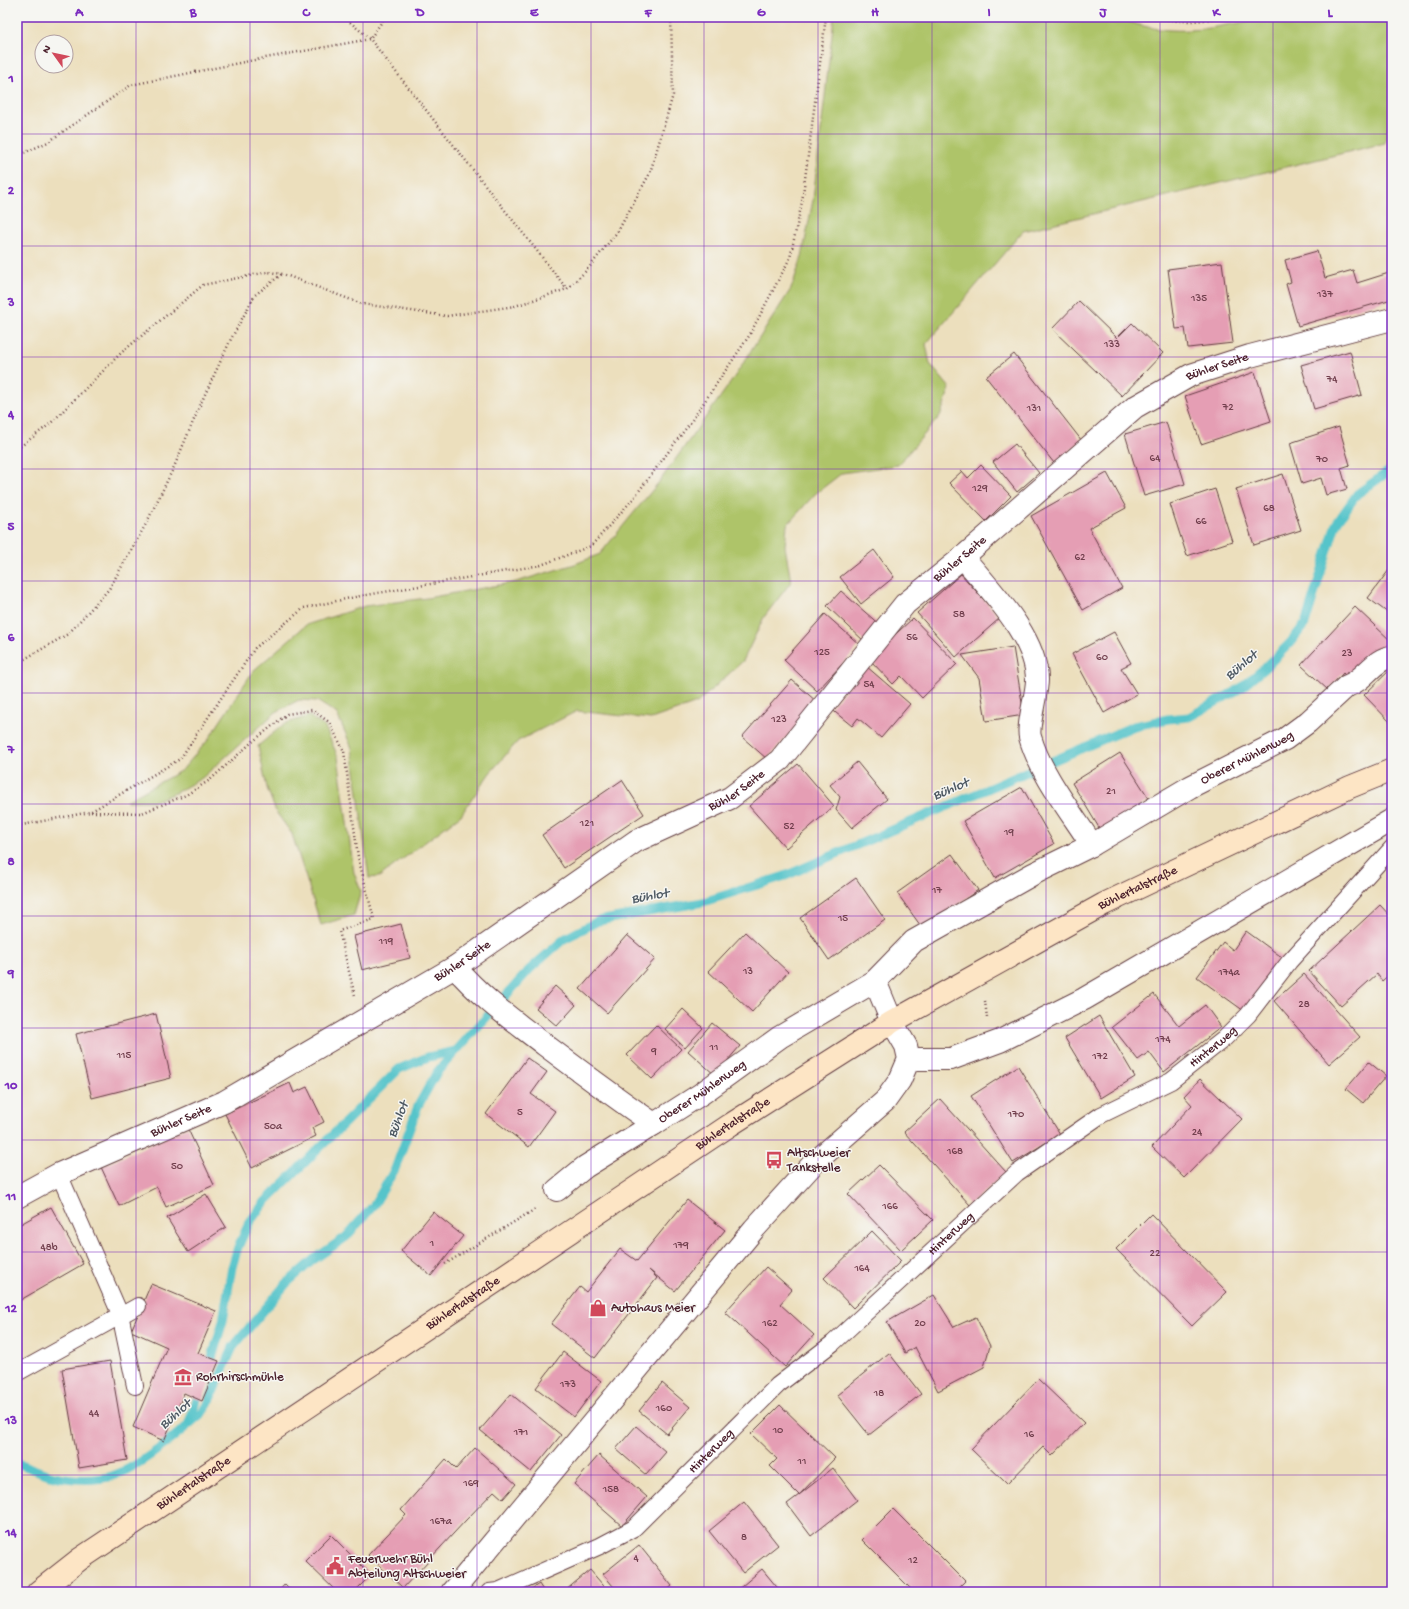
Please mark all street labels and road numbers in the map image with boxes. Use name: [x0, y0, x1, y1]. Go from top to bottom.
street label: Bühler Seite: [1182, 349, 1251, 384]
street label: Bühler Seite: [929, 532, 990, 586]
street label: Oberer Mühlenweg: [1198, 728, 1297, 788]
street label: Bühler Seite: [705, 766, 768, 815]
street label: Bühlertalstraße: [1095, 863, 1180, 914]
street label: Bühler Seite: [431, 937, 494, 985]
street label: Hinterweg: [1187, 1023, 1240, 1071]
street label: Oberer Mühlenweg: [656, 1057, 749, 1127]
street label: Bühlertalstraße: [692, 1094, 773, 1154]
street label: Bühler Seite: [147, 1101, 214, 1141]
street label: Hinterweg: [925, 1209, 977, 1259]
street label: Bühlertalstraße: [422, 1273, 503, 1334]
street label: Hinterweg: [686, 1426, 737, 1477]
street label: Bühlertalstraße: [153, 1453, 234, 1514]

